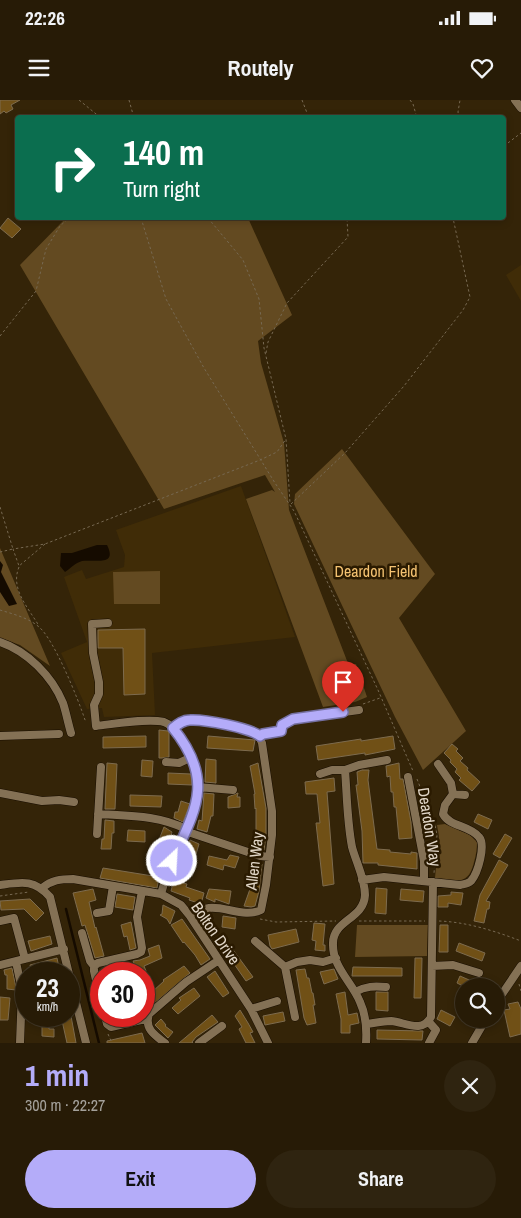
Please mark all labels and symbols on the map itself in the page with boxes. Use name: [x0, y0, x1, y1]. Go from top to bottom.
park label: Deardon Field: [334, 560, 418, 582]
pin: [322, 661, 364, 712]
street label: Deardon Way: [413, 786, 447, 869]
street label: Allen Way: [239, 830, 269, 892]
position arrow: [145, 834, 197, 886]
street label: Bolton Drive: [186, 897, 246, 969]
speed limit sign: 30: [90, 962, 155, 1027]

